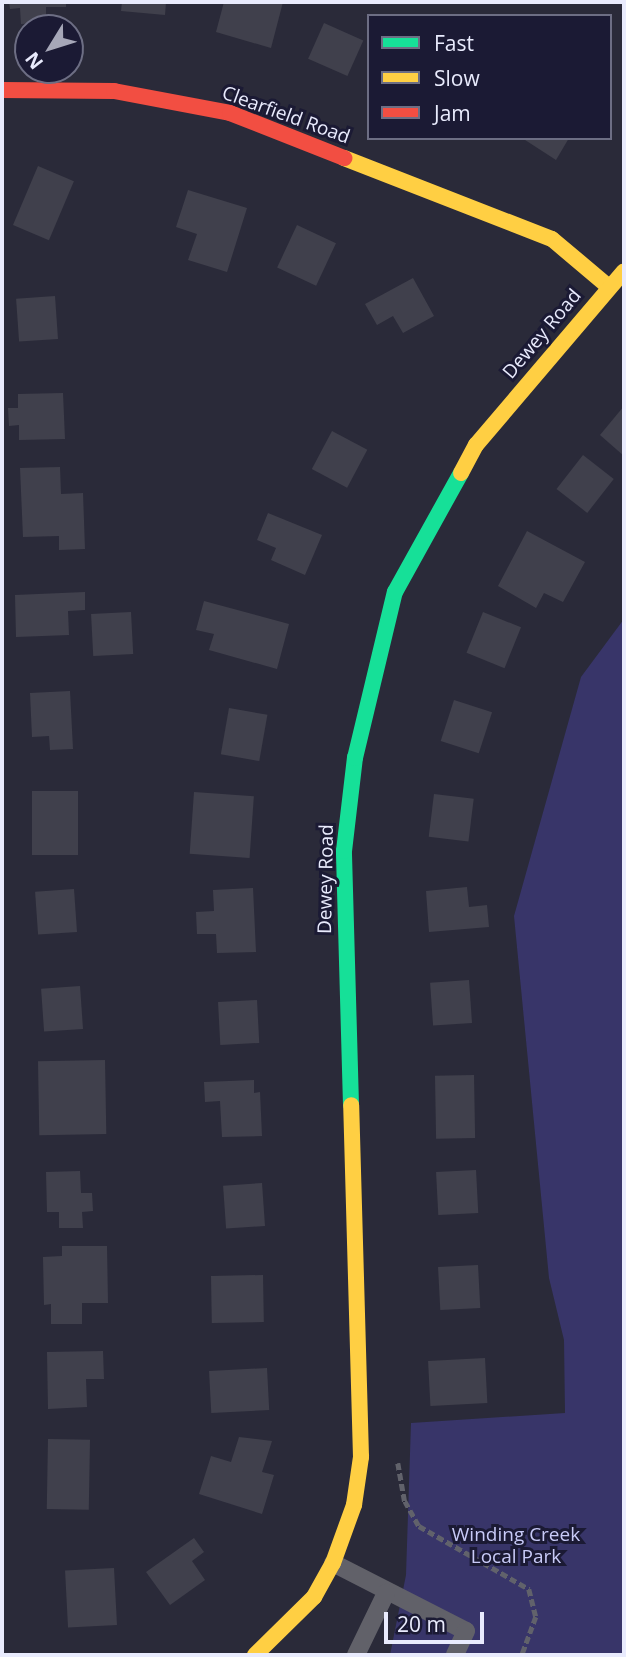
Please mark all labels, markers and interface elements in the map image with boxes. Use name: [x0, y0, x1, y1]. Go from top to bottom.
north arrow: [14, 14, 84, 84]
legend: [367, 14, 612, 140]
text: Fast: [434, 29, 474, 57]
text: N: [19, 47, 49, 75]
text: Slow: [434, 64, 480, 92]
street label: Clearfield Road: [219, 81, 353, 149]
text: Jam: [434, 99, 471, 127]
street label: Dewey Road: [498, 285, 586, 383]
street label: Dewey Road: [314, 824, 338, 934]
park label: Winding Creek Local Park: [452, 1524, 580, 1568]
scale bar: [388, 1598, 488, 1642]
text: 20 m: [397, 1610, 446, 1638]

